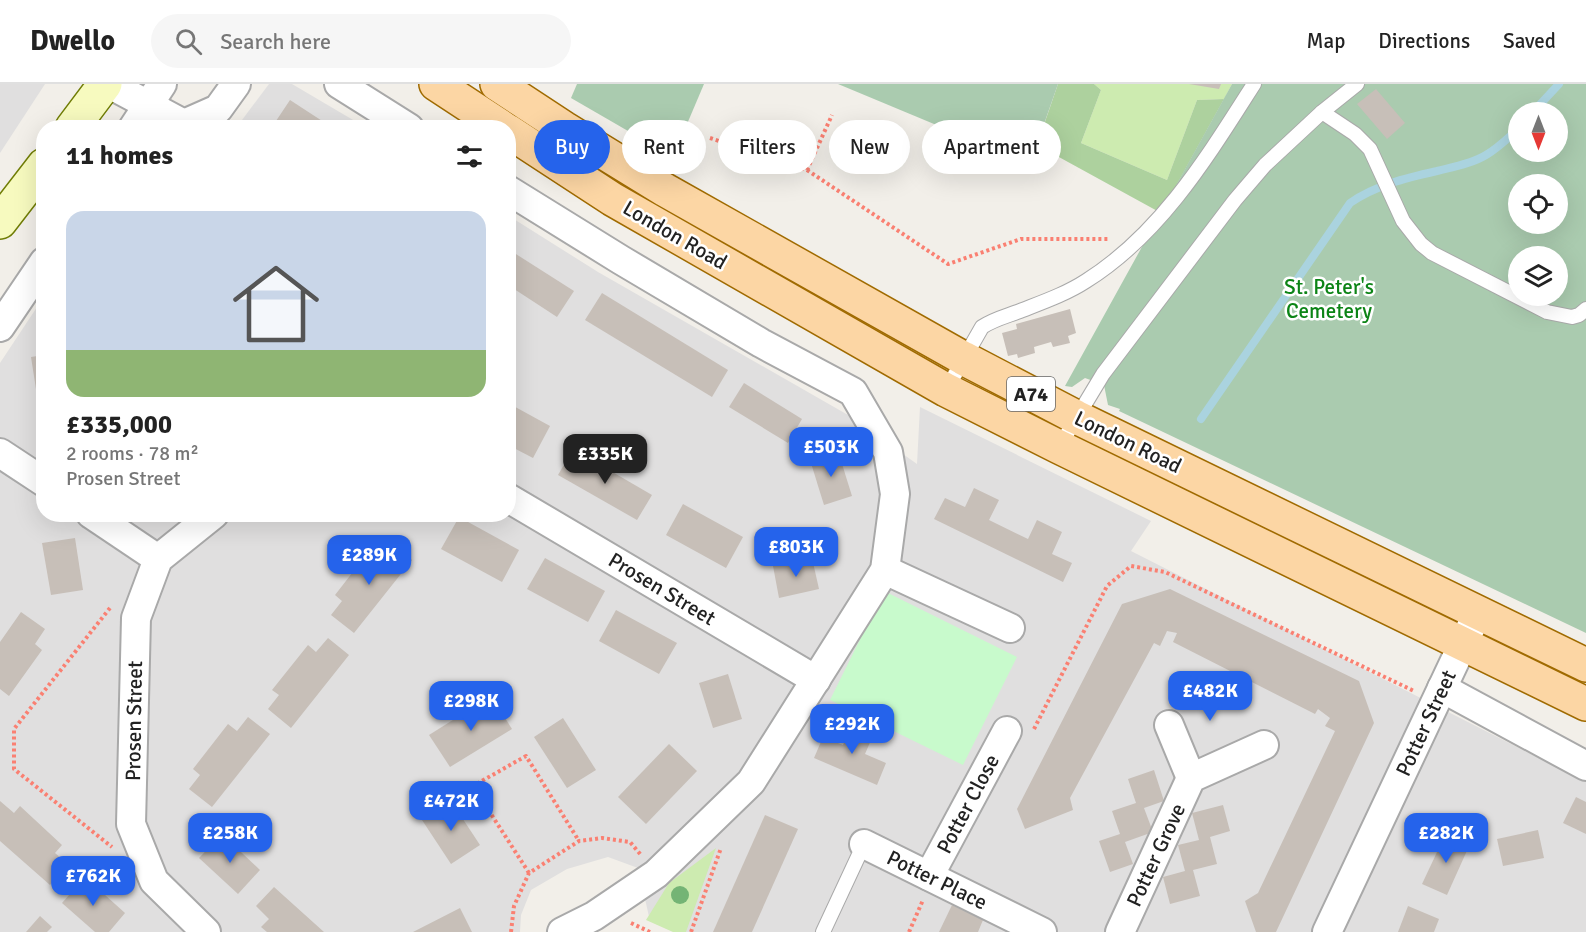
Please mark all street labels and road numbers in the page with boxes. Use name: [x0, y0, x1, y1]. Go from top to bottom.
street label: London Road: [618, 195, 732, 275]
road number: A74: [1007, 377, 1055, 411]
street label: London Road: [1070, 405, 1186, 479]
street label: Prosen Street: [604, 547, 720, 631]
street label: Prosen Street: [120, 661, 148, 781]
street label: Potter Street: [1390, 666, 1462, 780]
street label: Potter Close: [931, 750, 1005, 858]
street label: Potter Grove: [1121, 799, 1191, 911]
street label: Potter Place: [883, 845, 991, 915]

